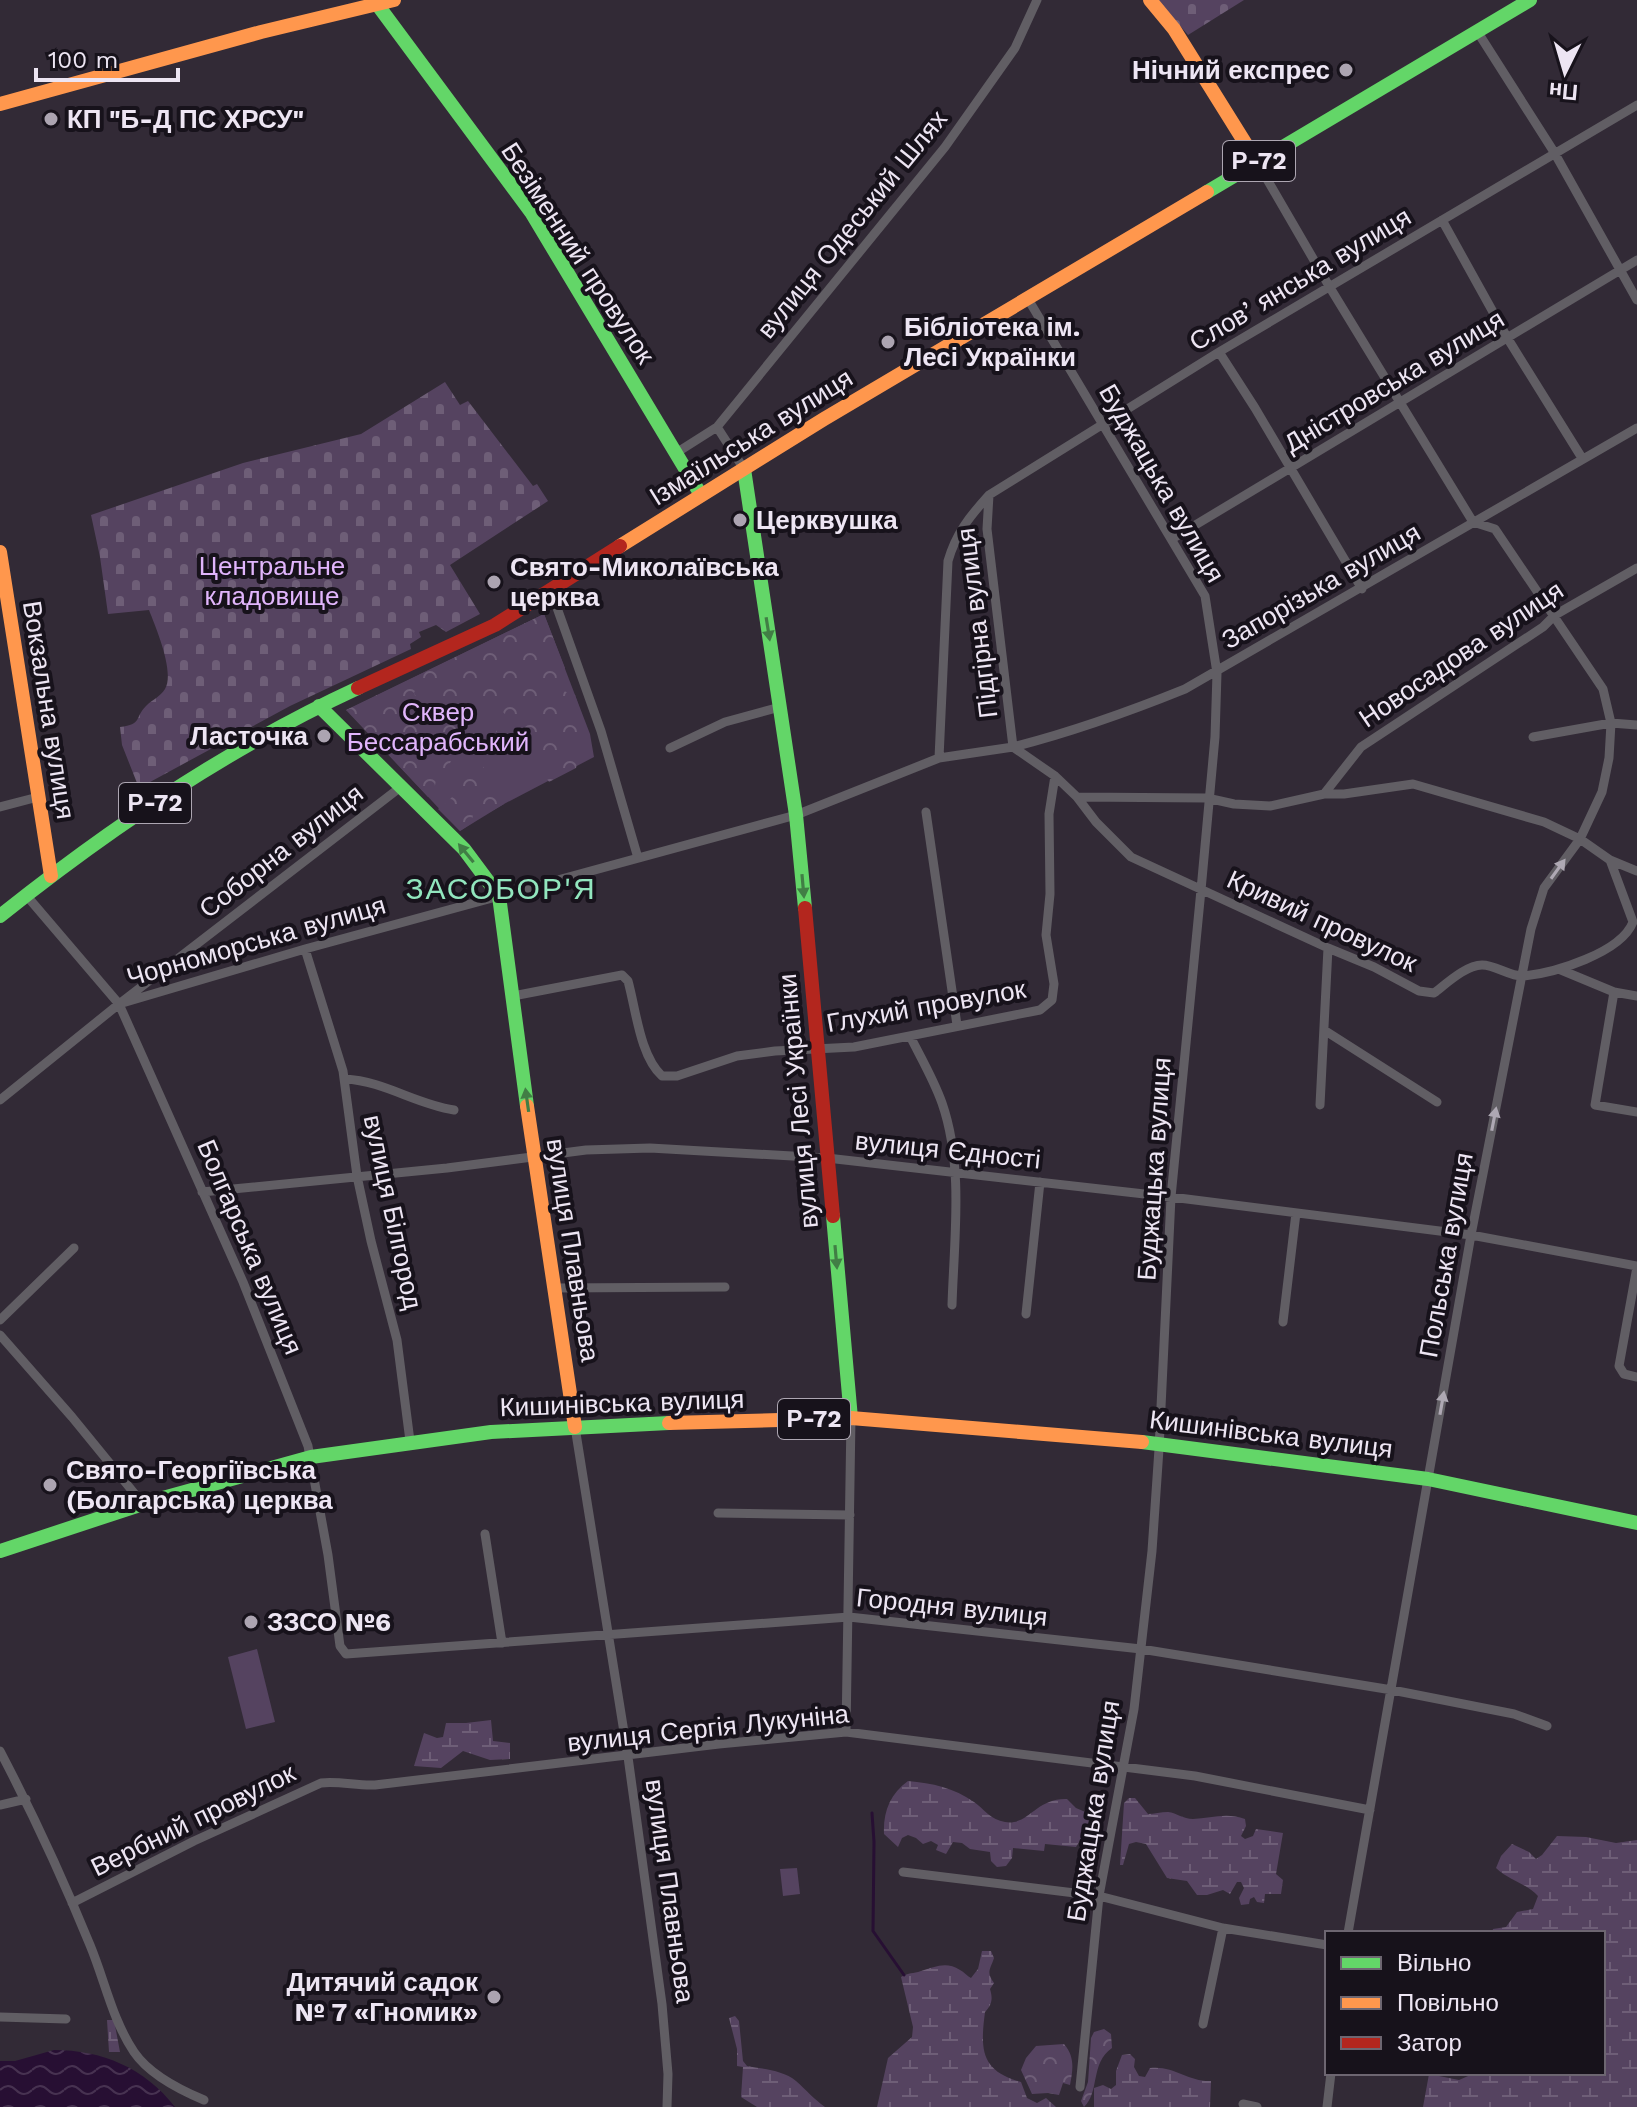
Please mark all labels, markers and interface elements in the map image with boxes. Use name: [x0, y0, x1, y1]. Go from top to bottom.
scale bar: [36, 32, 178, 82]
north arrow: [1525, 32, 1605, 112]
text: 100 m: [48, 46, 118, 74]
place label: Нічний експрес: [1132, 55, 1330, 85]
marker: Нічний експрес: [1337, 61, 1355, 79]
text: Пн: [1548, 78, 1579, 105]
place label: КП "Б-Д ПС ХРСУ": [67, 104, 304, 134]
street label: вулиця Одеський Шлях: [751, 104, 953, 344]
marker: КП "Б-Д ПС ХРСУ": [42, 110, 60, 128]
street label: Безіменний провулок: [495, 137, 661, 370]
road number: Р-72: [1223, 141, 1295, 181]
street label: Словʼянська вулиця: [1184, 201, 1416, 357]
street label: Дністровська вулиця: [1279, 303, 1509, 459]
place label: Бібліотека ім. Лесі Українки: [904, 312, 1080, 372]
marker: Бібліотека ім. Лесі Українки: [879, 333, 897, 351]
street label: Ізмаїльська вулиця: [644, 362, 858, 512]
street label: Буджацька вулиця: [1093, 379, 1231, 587]
place label: Церквушка: [756, 505, 898, 535]
marker: Церквушка: [731, 511, 749, 529]
street label: Запорізька вулиця: [1216, 517, 1426, 655]
street label: Підгірна вулиця: [950, 526, 1004, 720]
park label: Центральне кладовище: [199, 551, 345, 611]
place label: Свято-Миколаївська церква: [510, 552, 779, 612]
marker: Свято-Миколаївська церква: [485, 573, 503, 591]
street label: Новосадова вулиця: [1353, 575, 1569, 733]
street label: Вокзальна вулиця: [17, 599, 81, 821]
one-way arrow: [762, 617, 775, 642]
park label: Сквер Бессарабський: [347, 697, 529, 757]
place label: Ласточка: [190, 721, 309, 751]
marker: Ласточка: [315, 727, 333, 745]
street label: Соборна вулиця: [193, 778, 369, 924]
road number: Р-72: [119, 783, 191, 823]
one-way arrow: [458, 844, 475, 864]
one-way arrow: [1550, 859, 1565, 880]
street label: Кривий провулок: [1222, 864, 1422, 978]
district label: ЗАСОБОР'Я: [405, 871, 597, 906]
one-way arrow: [797, 874, 810, 899]
street label: Чорноморська вулиця: [123, 890, 389, 992]
street label: вулиця Лесі Українки: [772, 972, 824, 1230]
street label: Глухий провулок: [824, 974, 1029, 1038]
street label: Буджацька вулиця: [1131, 1056, 1177, 1282]
one-way arrow: [520, 1087, 533, 1112]
one-way arrow: [1488, 1107, 1500, 1132]
street label: вулиця Білгород: [358, 1112, 428, 1312]
street label: вулиця Єдності: [854, 1125, 1042, 1175]
street label: Болгарська вулиця: [191, 1135, 309, 1359]
street label: вулиця Плавньова: [541, 1136, 606, 1364]
street label: Польська вулиця: [1413, 1150, 1479, 1360]
one-way arrow: [830, 1245, 843, 1270]
street label: Кишинівська вулиця: [499, 1384, 745, 1422]
one-way arrow: [1437, 1390, 1449, 1415]
road number: Р-72: [778, 1399, 850, 1439]
street label: Кишинівська вулиця: [1148, 1404, 1394, 1464]
place label: Свято-Георгіївська (Болгарська) церква: [66, 1455, 333, 1515]
marker: Свято-Георгіївська (Болгарська) церква: [41, 1476, 59, 1494]
street label: Городня вулиця: [855, 1582, 1049, 1632]
place label: ЗЗСО №6: [267, 1607, 391, 1637]
marker: ЗЗСО №6: [242, 1613, 260, 1631]
street label: вулиця Сергія Лукуніна: [566, 1698, 851, 1758]
street label: Буджацька вулиця: [1061, 1698, 1125, 1924]
street label: Вербний провулок: [86, 1757, 301, 1882]
street label: вулиця Плавньова: [639, 1777, 701, 2005]
legend: [1325, 1931, 1605, 2075]
text: Вільно: [1397, 1949, 1471, 1977]
place label: Дитячий садок № 7 «Гномик»: [286, 1967, 479, 2027]
marker: Дитячий садок № 7 «Гномик»: [485, 1988, 503, 2006]
text: Повільно: [1397, 1989, 1499, 2017]
text: Затор: [1397, 2029, 1462, 2057]

